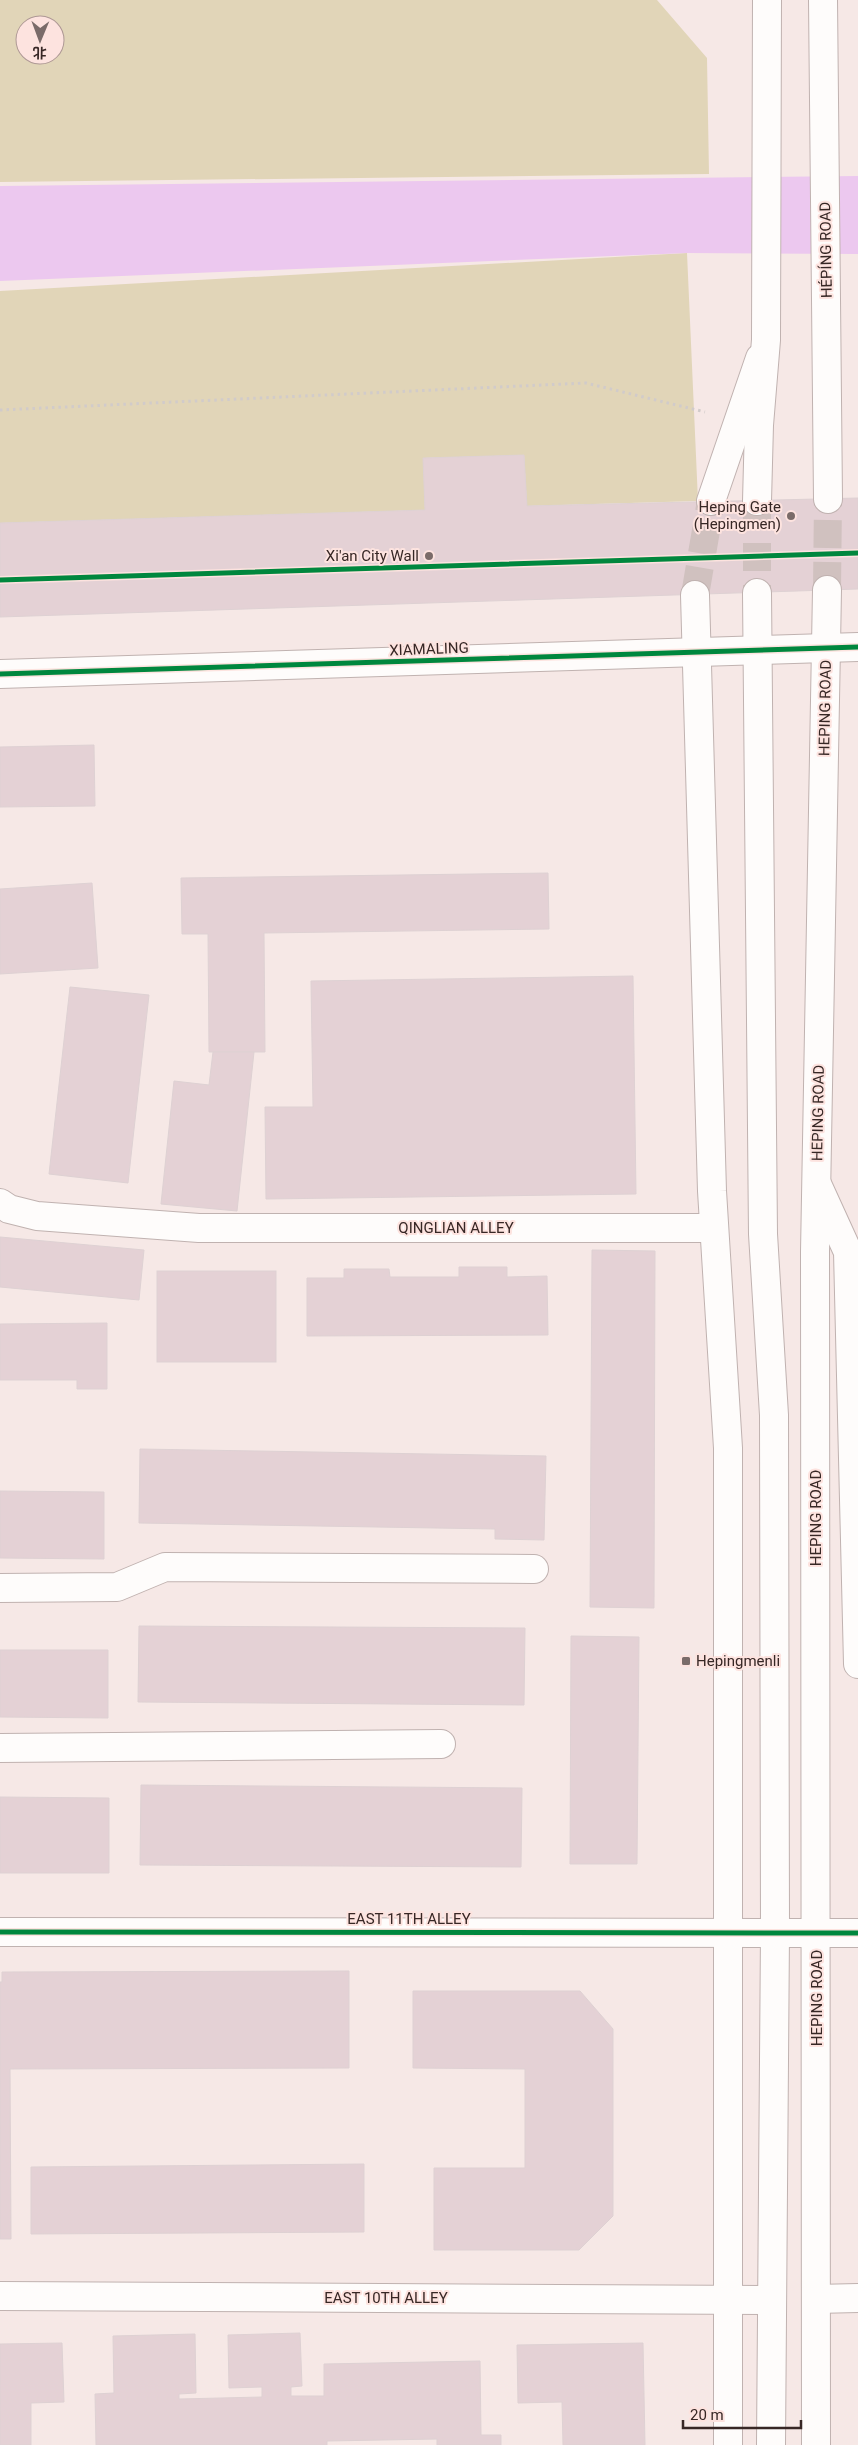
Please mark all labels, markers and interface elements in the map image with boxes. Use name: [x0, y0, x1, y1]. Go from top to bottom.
north arrow: [15, 15, 65, 65]
text: 北: [33, 45, 47, 61]
street label: HÉPÍNG ROAD: [816, 202, 836, 298]
place label: Heping Gate (Hepingmen): [694, 498, 781, 533]
marker: Heping Gate (Hepingmen): [785, 510, 797, 522]
place label: Xi'an City Wall: [326, 547, 419, 565]
marker: Xi'an City Wall: [423, 550, 435, 562]
street label: XIAMALING: [389, 639, 469, 659]
street label: HEPING ROAD: [815, 660, 835, 756]
street label: HEPING ROAD: [808, 1065, 828, 1161]
street label: QINGLIAN ALLEY: [398, 1219, 514, 1237]
street label: HEPING ROAD: [807, 1470, 825, 1566]
place label: Hepingmenli: [696, 1652, 780, 1670]
marker: Hepingmenli: [680, 1655, 692, 1667]
street label: EAST 11TH ALLEY: [347, 1910, 471, 1928]
street label: HEPING ROAD: [808, 1950, 826, 2046]
street label: EAST 10TH ALLEY: [324, 2289, 448, 2307]
scale bar: [683, 2398, 800, 2430]
text: 20 m: [690, 2406, 724, 2424]

